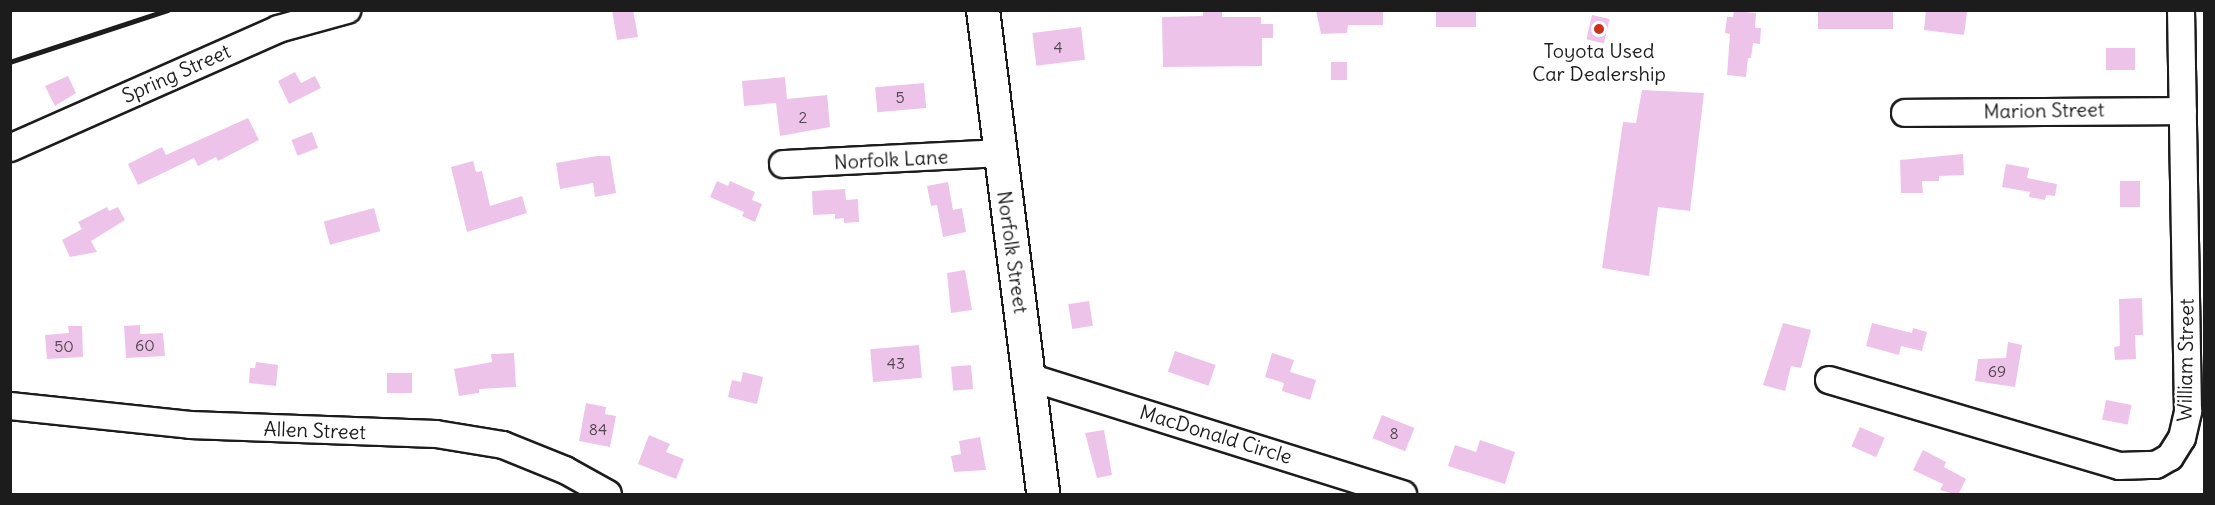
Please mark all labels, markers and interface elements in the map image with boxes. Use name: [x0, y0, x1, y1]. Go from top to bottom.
marker: Toyota Used Car Dealership: [1592, 22, 1606, 36]
house number: 4: [1053, 37, 1063, 57]
street label: Spring Street: [118, 38, 234, 108]
place label: Toyota Used Car Dealership: [1532, 38, 1666, 85]
house number: 5: [895, 87, 905, 107]
street label: Marion Street: [1983, 97, 2105, 123]
house number: 2: [799, 107, 807, 127]
street label: Norfolk Lane: [833, 144, 949, 174]
street label: Norfolk Street: [993, 189, 1033, 315]
street label: William Street: [2172, 298, 2198, 422]
house number: 60: [135, 335, 155, 355]
house number: 50: [54, 336, 74, 356]
house number: 43: [887, 353, 905, 373]
house number: 69: [1988, 361, 2006, 381]
street label: MacDonald Circle: [1137, 399, 1295, 469]
street label: Allen Street: [263, 416, 367, 444]
house number: 84: [589, 419, 607, 439]
house number: 8: [1389, 423, 1399, 443]

